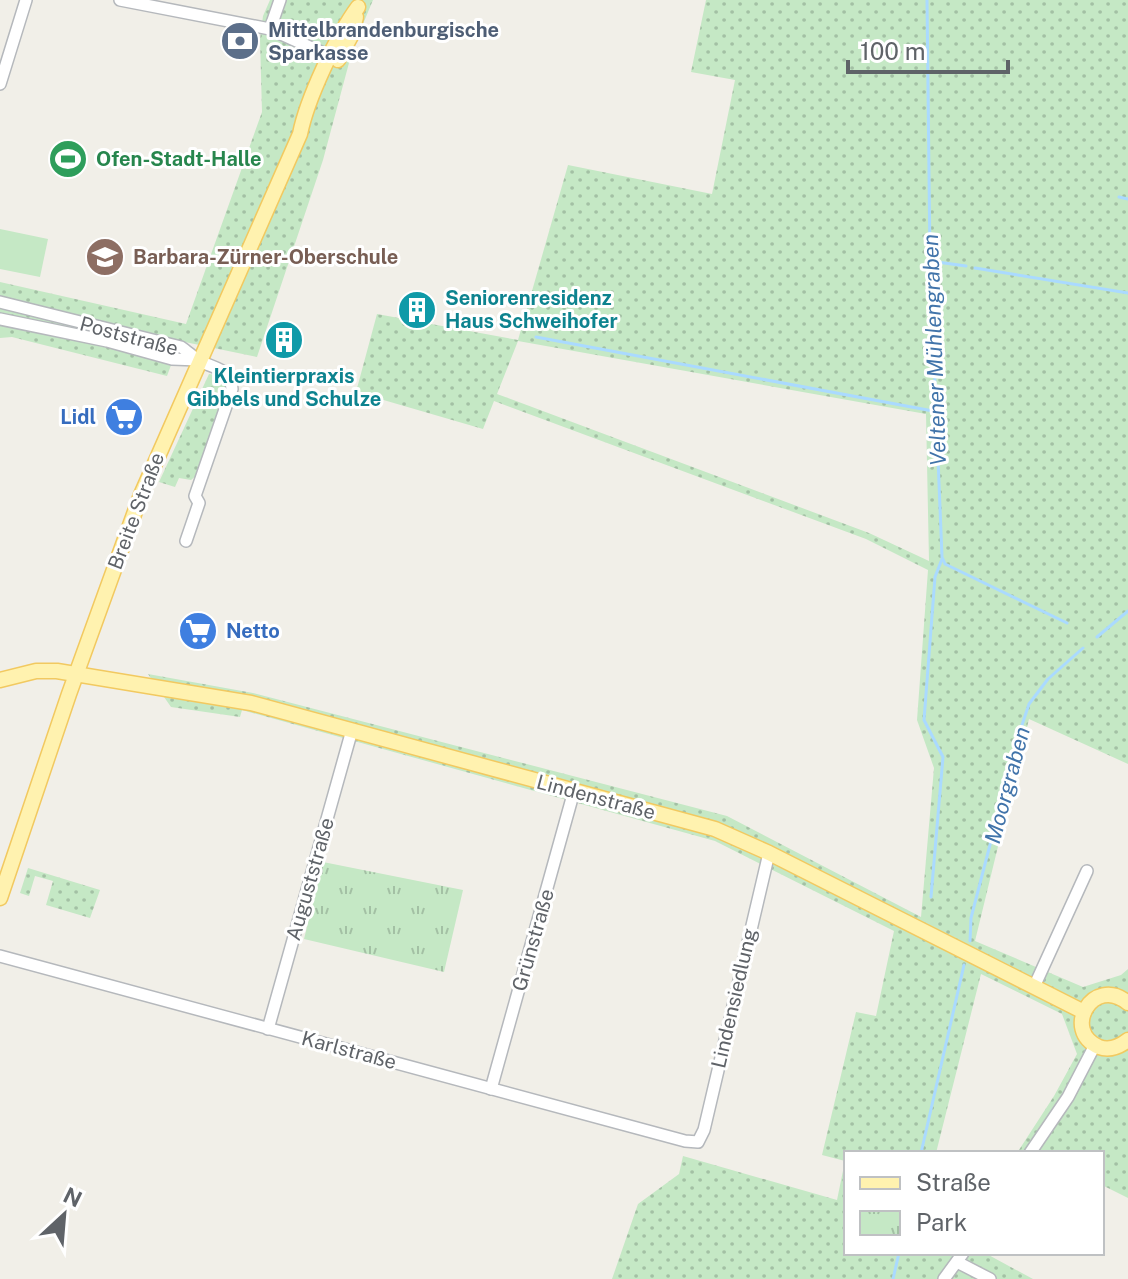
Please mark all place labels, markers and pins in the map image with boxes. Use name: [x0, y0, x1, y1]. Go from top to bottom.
place label: Mittelbrandenburgische Sparkasse: [268, 18, 499, 65]
bank icon: Mittelbrandenburgische Sparkasse: [219, 20, 261, 62]
sports icon: Ofen-Stadt-Halle: [47, 138, 89, 180]
place label: Ofen-Stadt-Halle: [96, 147, 262, 171]
school or university icon: Barbara-Zürner-Oberschule: [84, 236, 126, 278]
place label: Barbara-Zürner-Oberschule: [133, 245, 398, 269]
place label: Seniorenresidenz Haus Schweihofer: [445, 286, 618, 333]
building icon: Seniorenresidenz Haus Schweihofer: [396, 289, 438, 331]
building icon: Kleintierpraxis Gibbels und Schulze: [263, 319, 305, 361]
place label: Kleintierpraxis Gibbels und Schulze: [187, 364, 381, 411]
supermarket icon: Lidl: [103, 396, 145, 438]
place label: Lidl: [60, 405, 96, 429]
supermarket icon: Netto: [177, 610, 219, 652]
place label: Netto: [226, 619, 280, 643]

